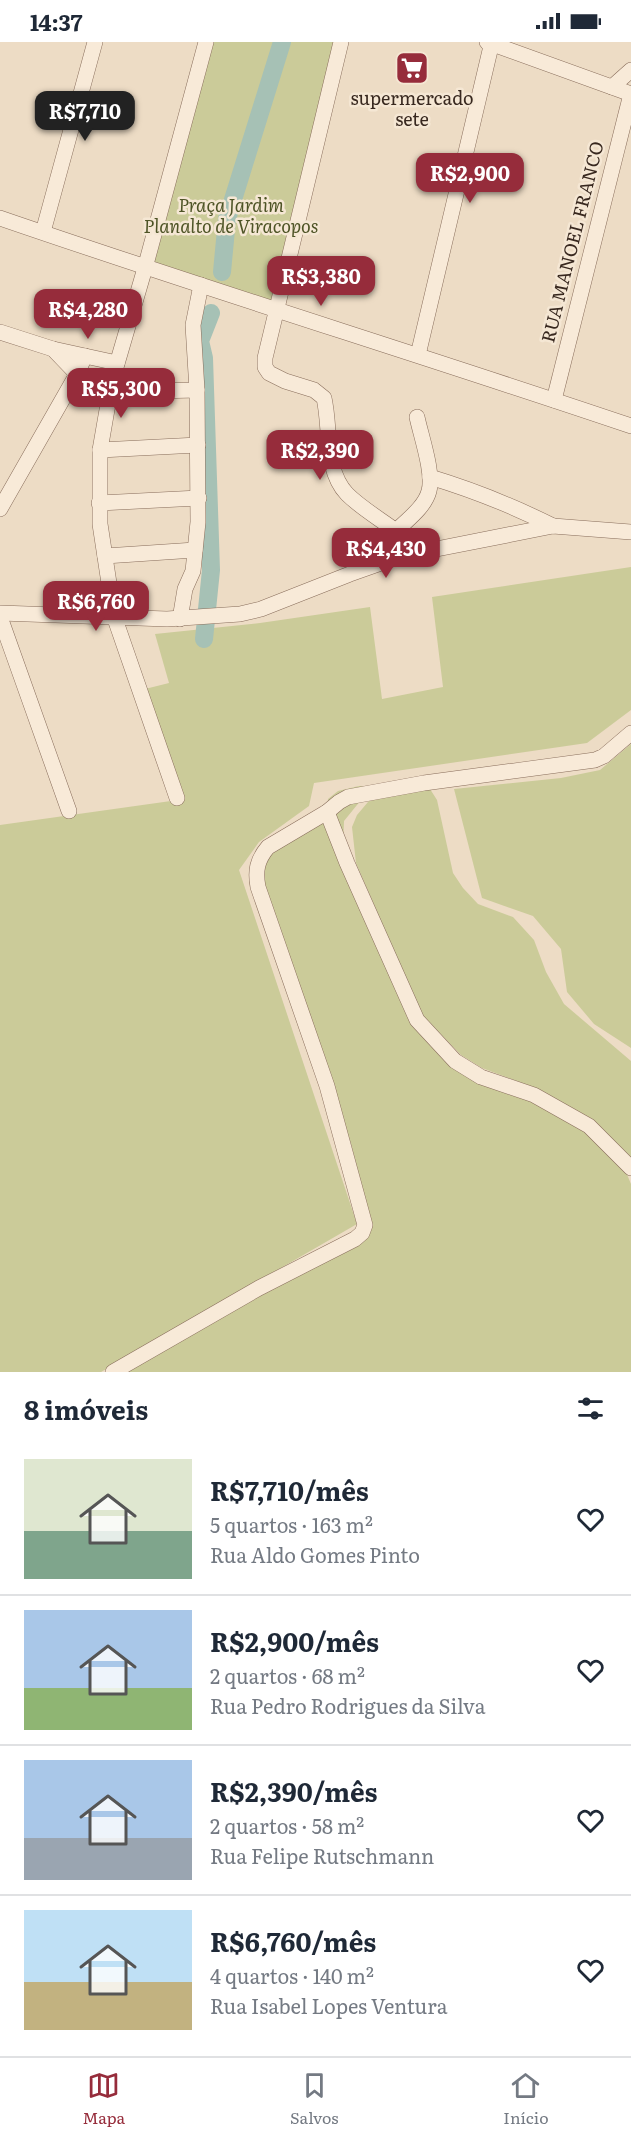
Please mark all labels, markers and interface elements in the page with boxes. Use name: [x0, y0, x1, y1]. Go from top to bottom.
text: 14:37: [30, 5, 82, 38]
supermarket icon: supermercado sete: [394, 50, 430, 86]
place label: supermercado sete: [350, 84, 474, 132]
pin: R$7,710: [30, 91, 140, 142]
text: R$7,710: [49, 95, 121, 125]
street label: RUA MANOEL FRANCO: [533, 138, 610, 345]
pin: R$2,900: [415, 153, 525, 204]
text: R$2,900: [430, 157, 510, 187]
park label: Praça Jardim Planalto de Viracopos: [144, 191, 318, 239]
pin: R$3,380: [266, 256, 376, 307]
text: R$3,380: [281, 260, 361, 290]
pin: R$4,280: [33, 289, 143, 340]
text: R$4,280: [48, 293, 128, 323]
pin: R$5,300: [66, 368, 176, 419]
text: R$5,300: [81, 372, 161, 402]
pin: R$2,390: [265, 430, 375, 481]
text: R$2,390: [280, 434, 360, 464]
pin: R$4,430: [331, 528, 441, 579]
text: R$4,430: [346, 532, 426, 562]
pin: R$6,760: [41, 581, 151, 632]
text: R$6,760: [57, 585, 135, 615]
text: 8 imóveis: [24, 1389, 148, 1428]
icon: filters: [574, 1392, 607, 1425]
text: R$7,710/mês: [210, 1470, 369, 1509]
icon: home: [72, 1483, 144, 1555]
icon: heart: [574, 1503, 607, 1536]
text: 5 quartos · 163 m²: [210, 1509, 373, 1539]
text: Rua Aldo Gomes Pinto: [210, 1539, 420, 1569]
text: R$2,900/mês: [210, 1621, 379, 1660]
icon: home: [72, 1634, 144, 1706]
icon: heart: [574, 1654, 607, 1687]
text: 2 quartos · 68 m²: [210, 1660, 365, 1690]
text: Rua Pedro Rodrigues da Silva: [210, 1690, 485, 1720]
text: R$2,390/mês: [210, 1771, 377, 1810]
icon: home: [72, 1784, 144, 1856]
icon: heart: [574, 1804, 607, 1837]
text: 2 quartos · 58 m²: [210, 1810, 364, 1840]
text: Rua Felipe Rutschmann: [210, 1840, 434, 1870]
text: R$6,760/mês: [210, 1921, 376, 1960]
icon: home: [72, 1934, 144, 2006]
icon: heart: [574, 1954, 607, 1987]
text: 4 quartos · 140 m²: [210, 1960, 374, 1990]
text: Rua Isabel Lopes Ventura: [210, 1990, 448, 2020]
tab: Mapa: [82, 2069, 125, 2129]
tab: Salvos: [290, 2069, 338, 2129]
tab: Início: [503, 2069, 549, 2129]

